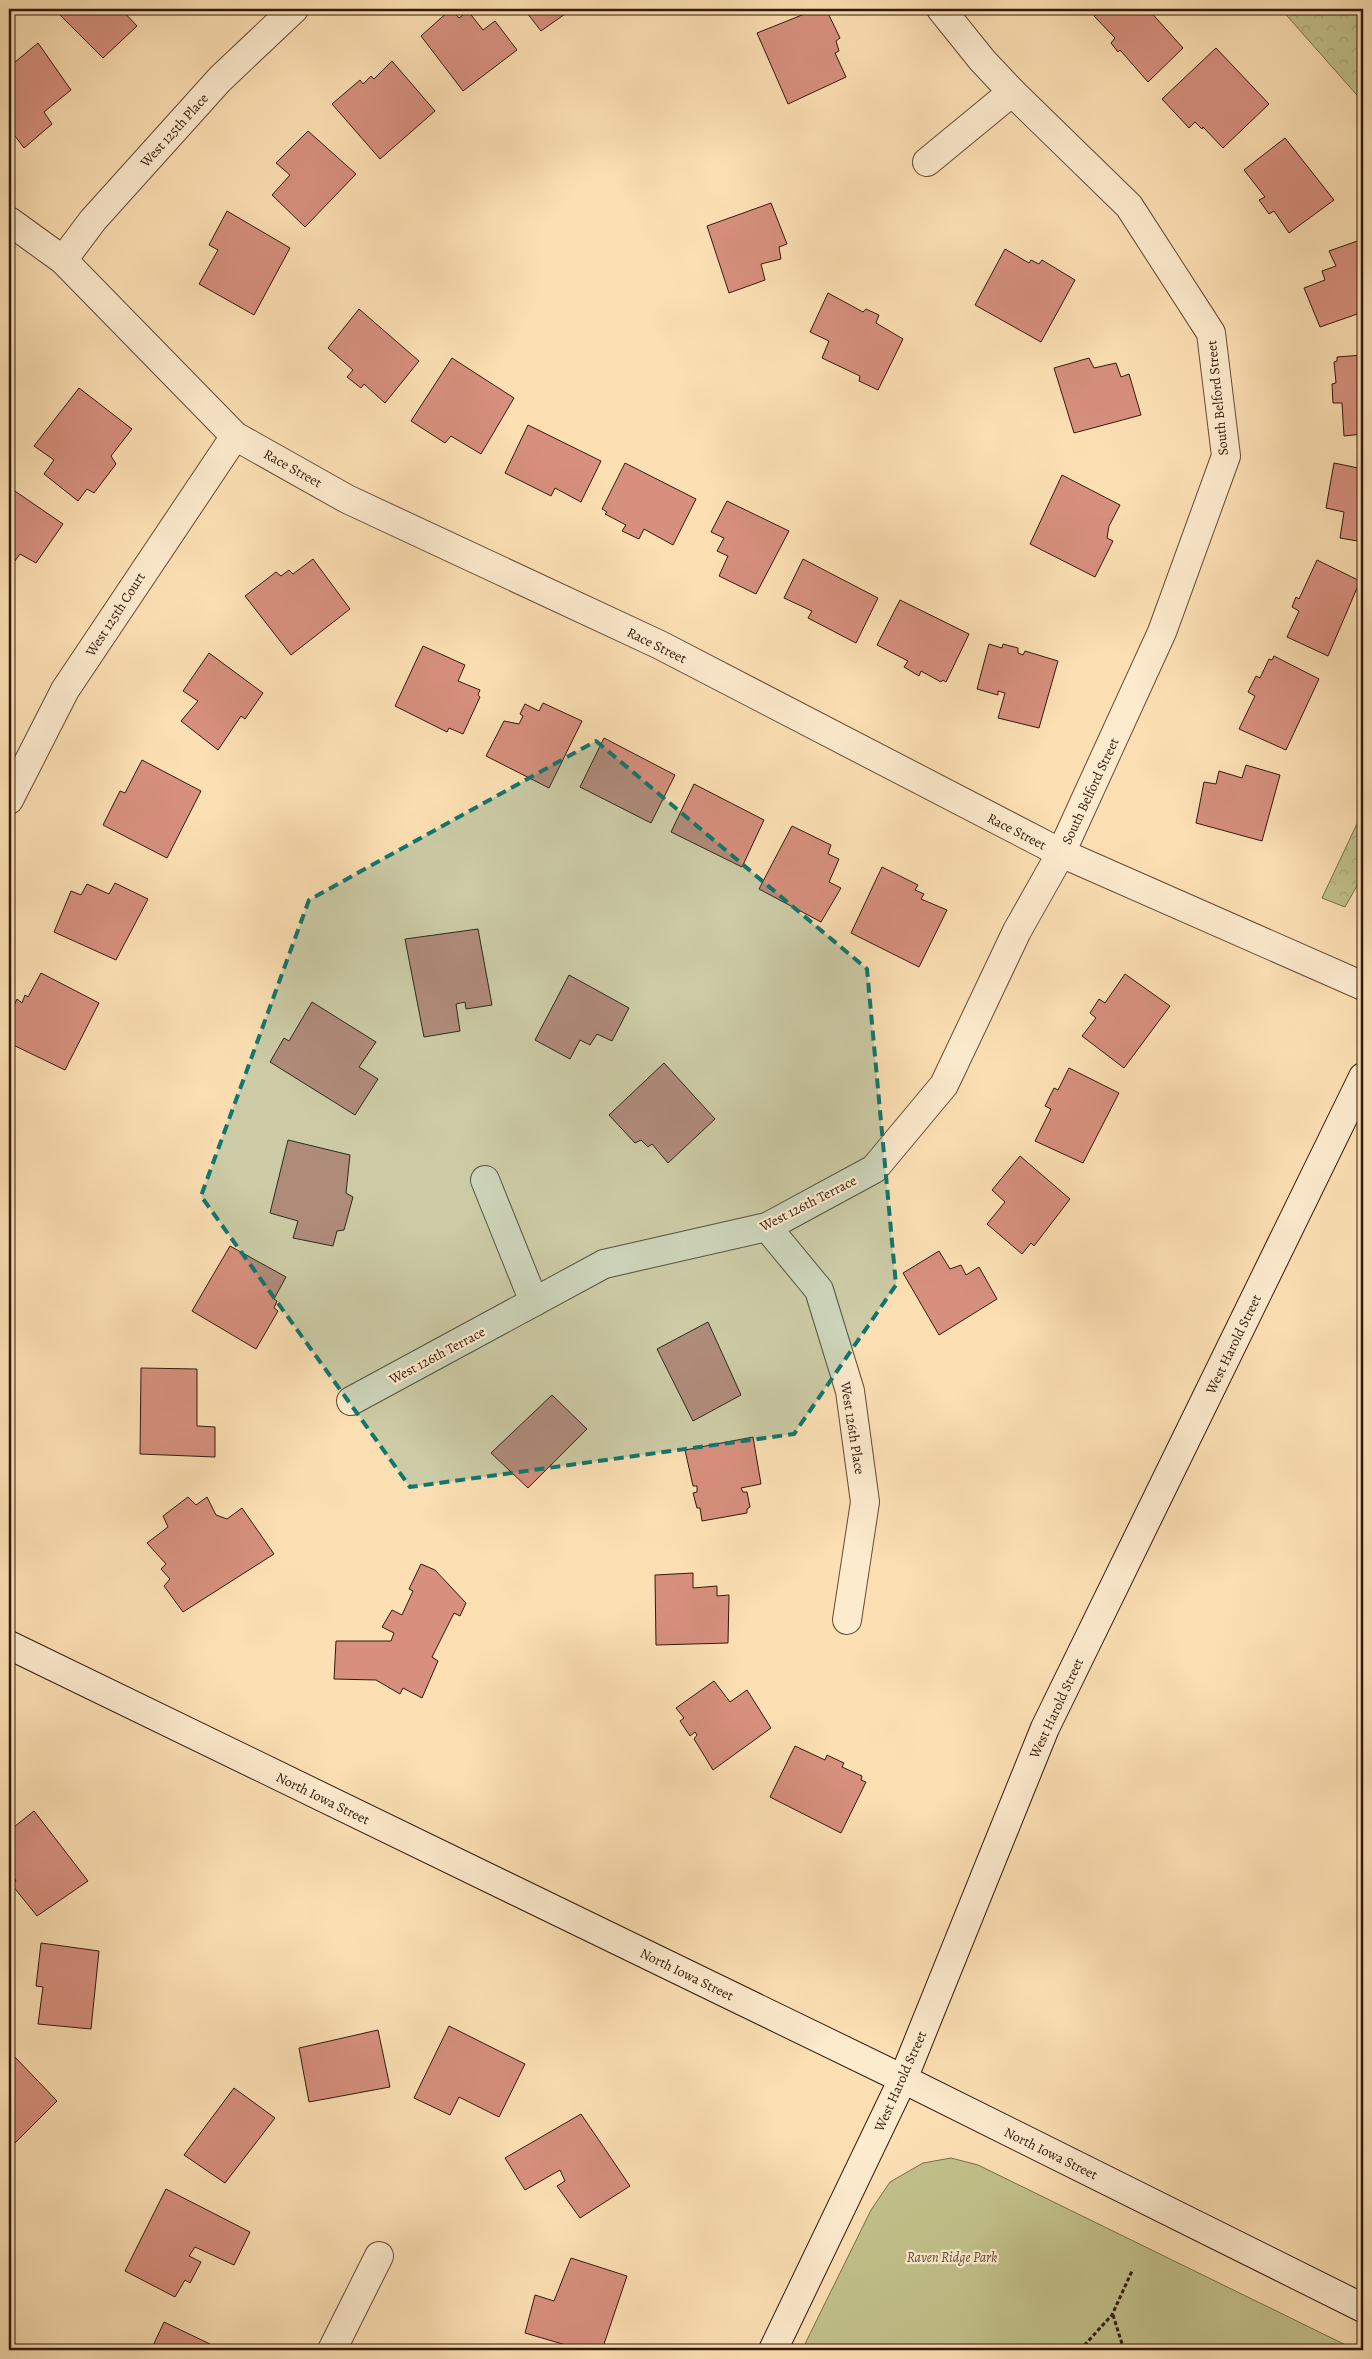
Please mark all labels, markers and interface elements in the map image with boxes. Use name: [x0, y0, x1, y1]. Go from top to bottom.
street label: West 125th Place: [135, 89, 213, 172]
street label: South Belford Street: [1202, 339, 1233, 456]
street label: Race Street: [260, 445, 326, 492]
street label: West 125th Court: [81, 568, 150, 661]
street label: Race Street: [624, 623, 690, 668]
street label: South Belford Street: [1057, 734, 1124, 848]
street label: Race Street: [984, 808, 1050, 855]
street label: West 126th Terrace: [756, 1171, 860, 1236]
street label: West Harold Street: [1201, 1291, 1266, 1398]
street label: West 126th Terrace: [385, 1322, 489, 1389]
street label: West 126th Place: [836, 1379, 869, 1476]
street label: West Harold Street: [1025, 1655, 1088, 1762]
street label: North Iowa Street: [273, 1768, 373, 1829]
street label: North Iowa Street: [637, 1944, 737, 2005]
street label: West Harold Street: [869, 2027, 931, 2136]
street label: North Iowa Street: [1001, 2123, 1101, 2184]
park label: Raven Ridge Park: [907, 2248, 997, 2267]

